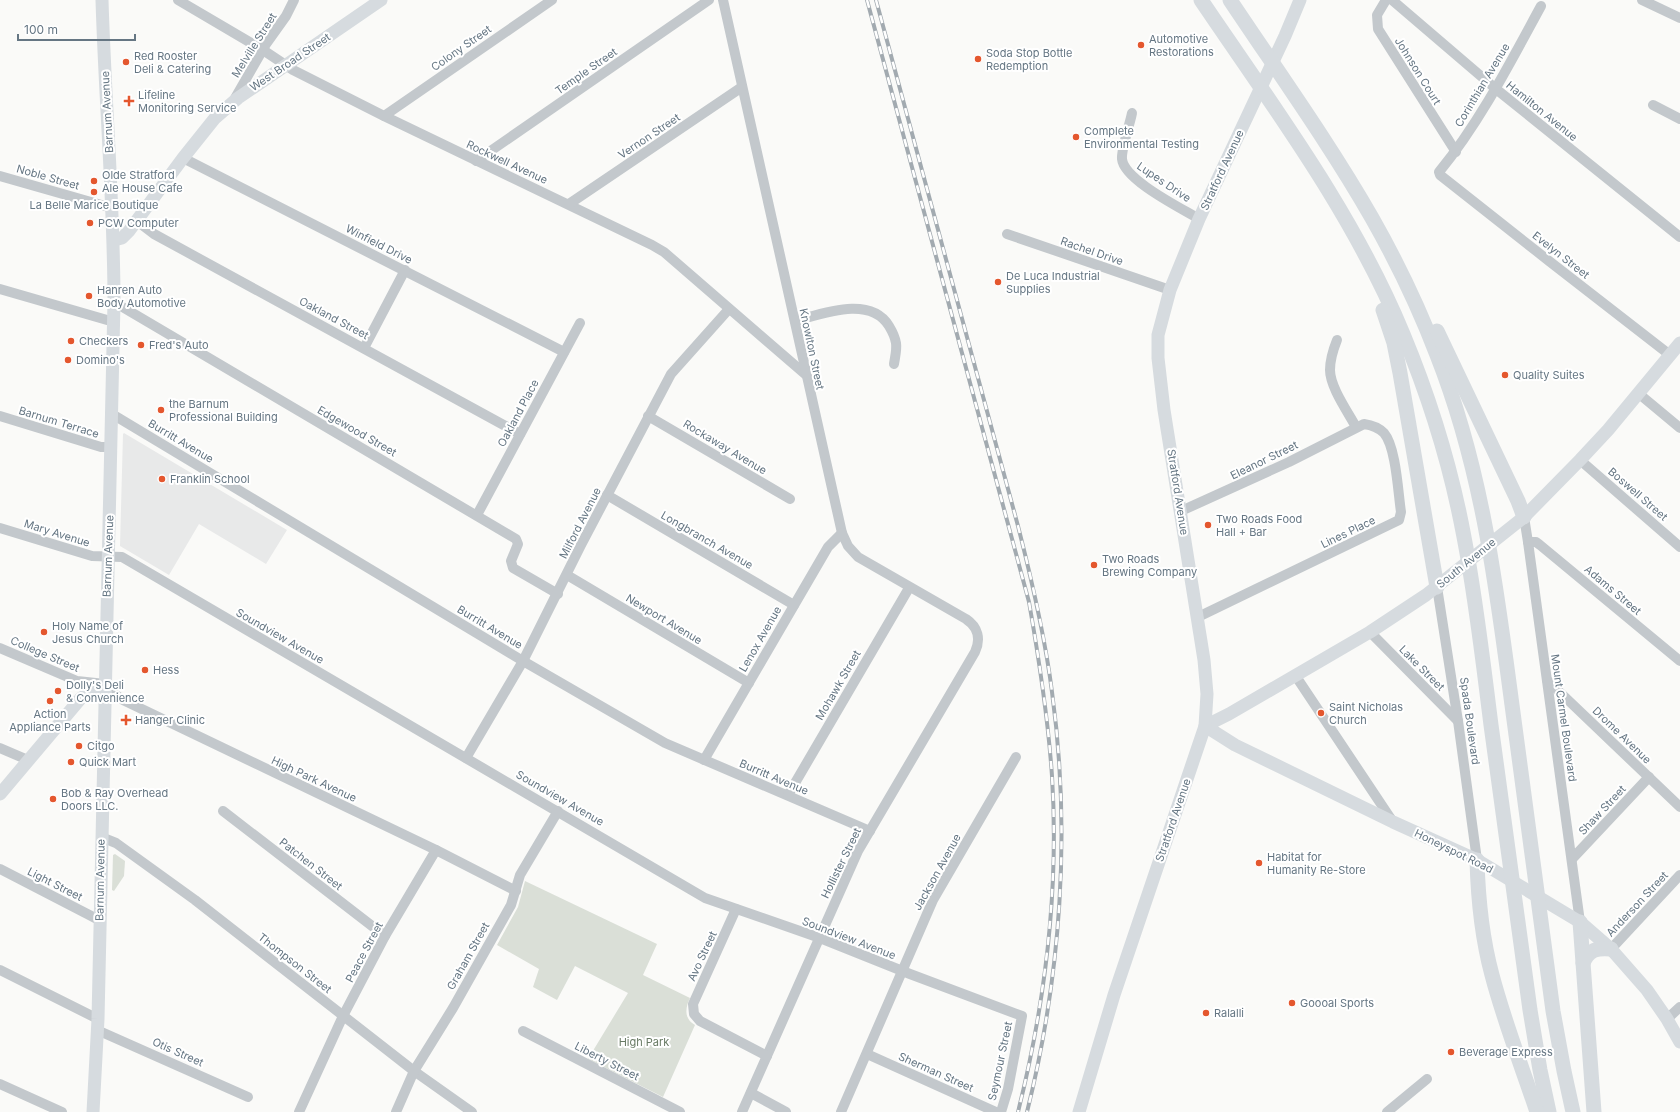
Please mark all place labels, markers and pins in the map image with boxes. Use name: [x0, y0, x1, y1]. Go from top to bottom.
place label: Automotive Restorations: [1149, 32, 1214, 59]
marker: Automotive Restorations: [1136, 40, 1146, 50]
place label: Soda Stop Bottle Redemption: [986, 46, 1072, 73]
place label: Red Rooster Deli & Catering: [134, 49, 211, 76]
marker: Soda Stop Bottle Redemption: [973, 54, 983, 64]
marker: Red Rooster Deli & Catering: [121, 57, 131, 67]
place label: Lifeline Monitoring Service: [138, 88, 236, 115]
marker: Lifeline Monitoring Service: [123, 95, 135, 107]
place label: Complete Environmental Testing: [1084, 124, 1199, 151]
marker: Complete Environmental Testing: [1071, 132, 1081, 142]
place label: Olde Stratford Ale House Cafe: [102, 168, 183, 195]
marker: Olde Stratford Ale House Cafe: [89, 176, 99, 186]
marker: La Belle Marice Boutique: [89, 187, 99, 197]
place label: La Belle Marice Boutique: [29, 198, 159, 212]
place label: PCW Computer: [98, 216, 179, 230]
marker: PCW Computer: [85, 218, 95, 228]
place label: De Luca Industrial Supplies: [1006, 269, 1100, 296]
marker: De Luca Industrial Supplies: [993, 277, 1003, 287]
place label: Hanren Auto Body Automotive: [97, 283, 186, 310]
marker: Hanren Auto Body Automotive: [84, 291, 94, 301]
place label: Checkers: [79, 334, 129, 348]
marker: Checkers: [66, 336, 76, 346]
place label: Fred's Auto: [149, 338, 209, 352]
marker: Fred's Auto: [136, 340, 146, 350]
place label: Domino's: [76, 353, 125, 367]
marker: Domino's: [63, 355, 73, 365]
place label: Quality Suites: [1513, 368, 1585, 382]
marker: Quality Suites: [1500, 370, 1510, 380]
place label: the Barnum Professional Building: [169, 397, 278, 424]
marker: the Barnum Professional Building: [156, 405, 166, 415]
place label: Franklin School: [170, 472, 250, 486]
marker: Franklin School: [157, 474, 167, 484]
place label: Two Roads Food Hall + Bar: [1216, 512, 1302, 539]
marker: Two Roads Food Hall + Bar: [1203, 520, 1213, 530]
place label: Two Roads Brewing Company: [1102, 552, 1197, 579]
marker: Two Roads Brewing Company: [1089, 560, 1099, 570]
place label: Holy Name of Jesus Church: [52, 619, 124, 646]
marker: Holy Name of Jesus Church: [39, 627, 49, 637]
place label: Hess: [153, 663, 179, 677]
marker: Hess: [140, 665, 150, 675]
place label: Dolly's Deli & Convenience: [66, 678, 144, 705]
marker: Dolly's Deli & Convenience: [53, 686, 63, 696]
marker: Action Appliance Parts: [45, 696, 55, 706]
place label: Saint Nicholas Church: [1329, 700, 1403, 727]
place label: Action Appliance Parts: [9, 707, 91, 734]
marker: Saint Nicholas Church: [1316, 708, 1326, 718]
place label: Hanger Clinic: [135, 713, 205, 727]
marker: Hanger Clinic: [120, 714, 132, 726]
place label: Citgo: [87, 739, 115, 753]
marker: Citgo: [74, 741, 84, 751]
place label: Quick Mart: [79, 755, 136, 769]
marker: Quick Mart: [66, 757, 76, 767]
place label: Bob & Ray Overhead Doors LLC.: [61, 786, 168, 813]
marker: Bob & Ray Overhead Doors LLC.: [48, 794, 58, 804]
place label: Habitat for Humanity Re-Store: [1267, 850, 1366, 877]
marker: Habitat for Humanity Re-Store: [1254, 858, 1264, 868]
place label: Goooal Sports: [1300, 996, 1374, 1010]
marker: Goooal Sports: [1287, 998, 1297, 1008]
place label: Ralalli: [1214, 1006, 1244, 1020]
marker: Ralalli: [1201, 1008, 1211, 1018]
place label: Beverage Express: [1459, 1045, 1553, 1059]
marker: Beverage Express: [1446, 1047, 1456, 1057]

